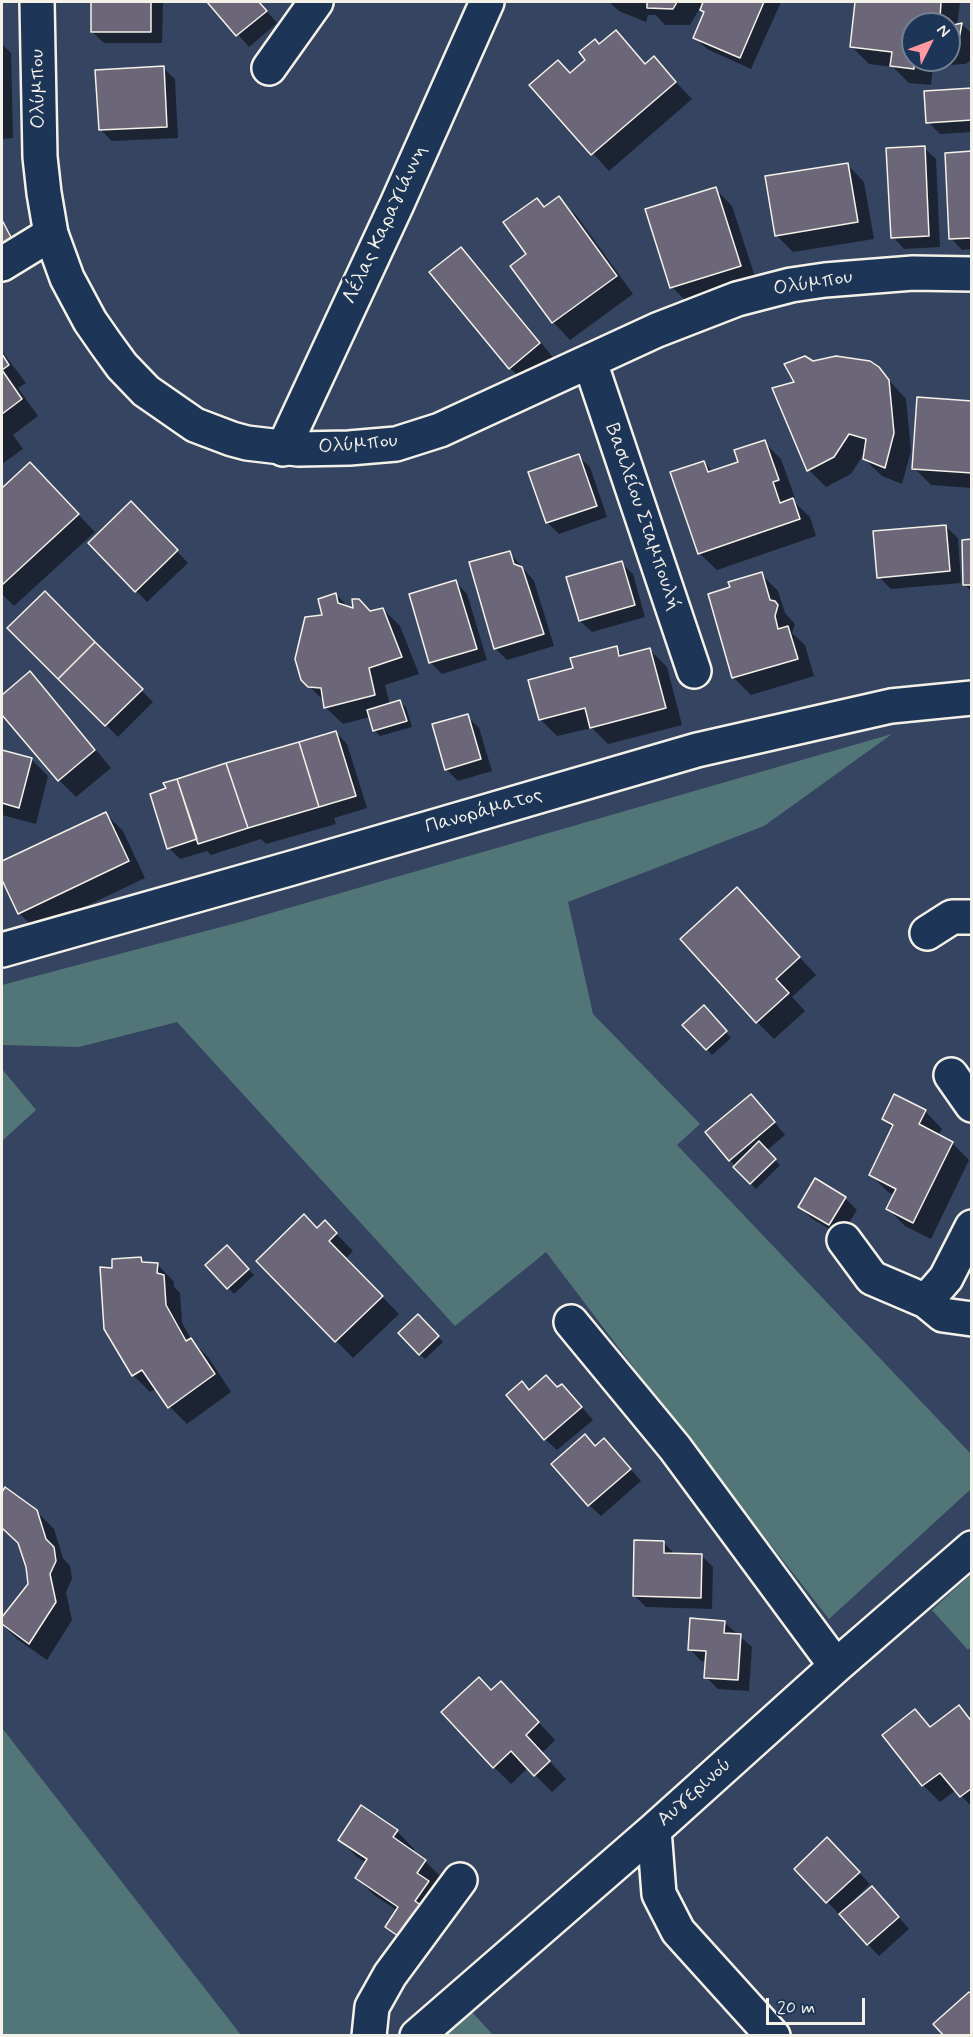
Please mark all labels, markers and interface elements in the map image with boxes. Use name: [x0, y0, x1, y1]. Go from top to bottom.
north arrow: [901, 12, 961, 72]
text: N: [932, 20, 955, 42]
street label: Ολύμπου: [26, 49, 52, 129]
street label: Λέλας Καραγιάννη: [339, 142, 433, 308]
street label: Ολύμπου: [772, 266, 854, 302]
street label: Βασιλείου Σταμπουλή: [599, 420, 685, 614]
street label: Ολύμπου: [317, 430, 399, 460]
street label: Πανοράματος: [423, 784, 545, 840]
street label: Αυγερινού: [653, 1753, 737, 1833]
scale bar: [769, 1986, 868, 2024]
text: 20 m: [777, 1996, 815, 2020]

